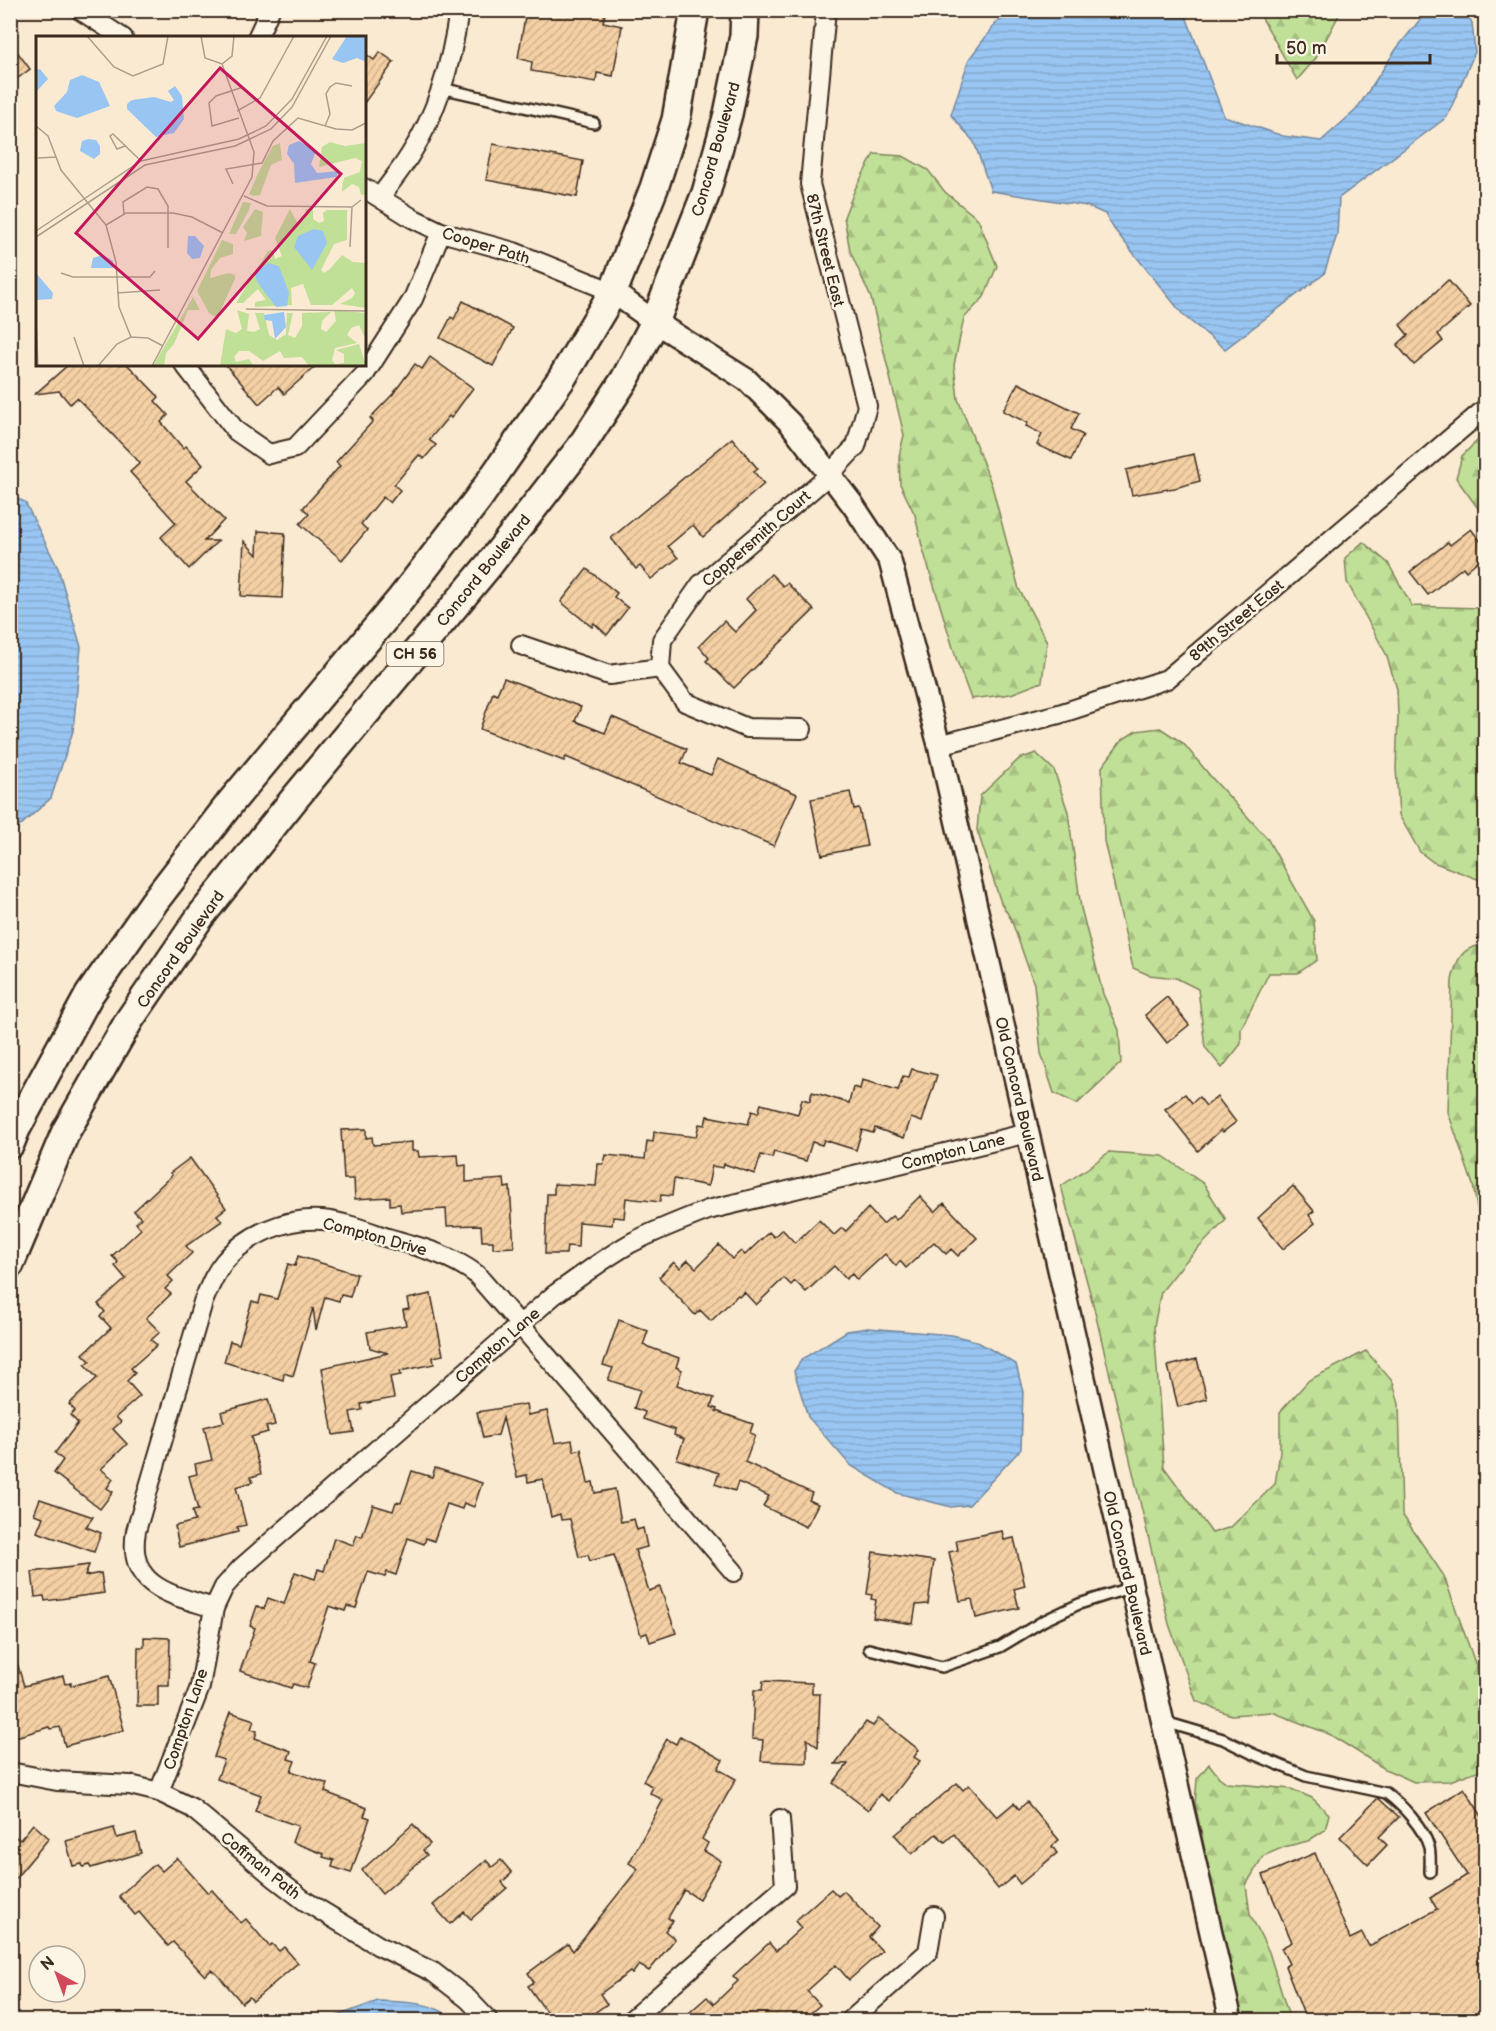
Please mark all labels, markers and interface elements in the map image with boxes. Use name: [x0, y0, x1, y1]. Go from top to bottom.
scale bar: [1277, 27, 1430, 65]
inset map: [36, 36, 366, 366]
text: 50 m: [1286, 38, 1327, 59]
street label: Concord Boulevard: [688, 80, 745, 219]
street label: 87th Street East: [801, 192, 848, 309]
street label: Cooper Path: [439, 224, 532, 269]
street label: Coppersmith Court: [699, 487, 815, 591]
street label: Concord Boulevard: [433, 511, 535, 631]
street label: 89th Street East: [1186, 576, 1288, 666]
road number: CH 56: [386, 642, 444, 666]
street label: Concord Boulevard: [134, 888, 229, 1012]
street label: Old Concord Boulevard: [990, 1015, 1047, 1183]
street label: Compton Lane: [900, 1130, 1008, 1174]
street label: Compton Drive: [320, 1214, 429, 1261]
street label: Compton Lane: [452, 1304, 545, 1388]
street label: Old Concord Boulevard: [1098, 1489, 1155, 1657]
street label: Compton Lane: [160, 1666, 213, 1773]
street label: Coffman Path: [216, 1828, 304, 1904]
north arrow: [27, 1944, 87, 2004]
text: N: [37, 1953, 59, 1975]

